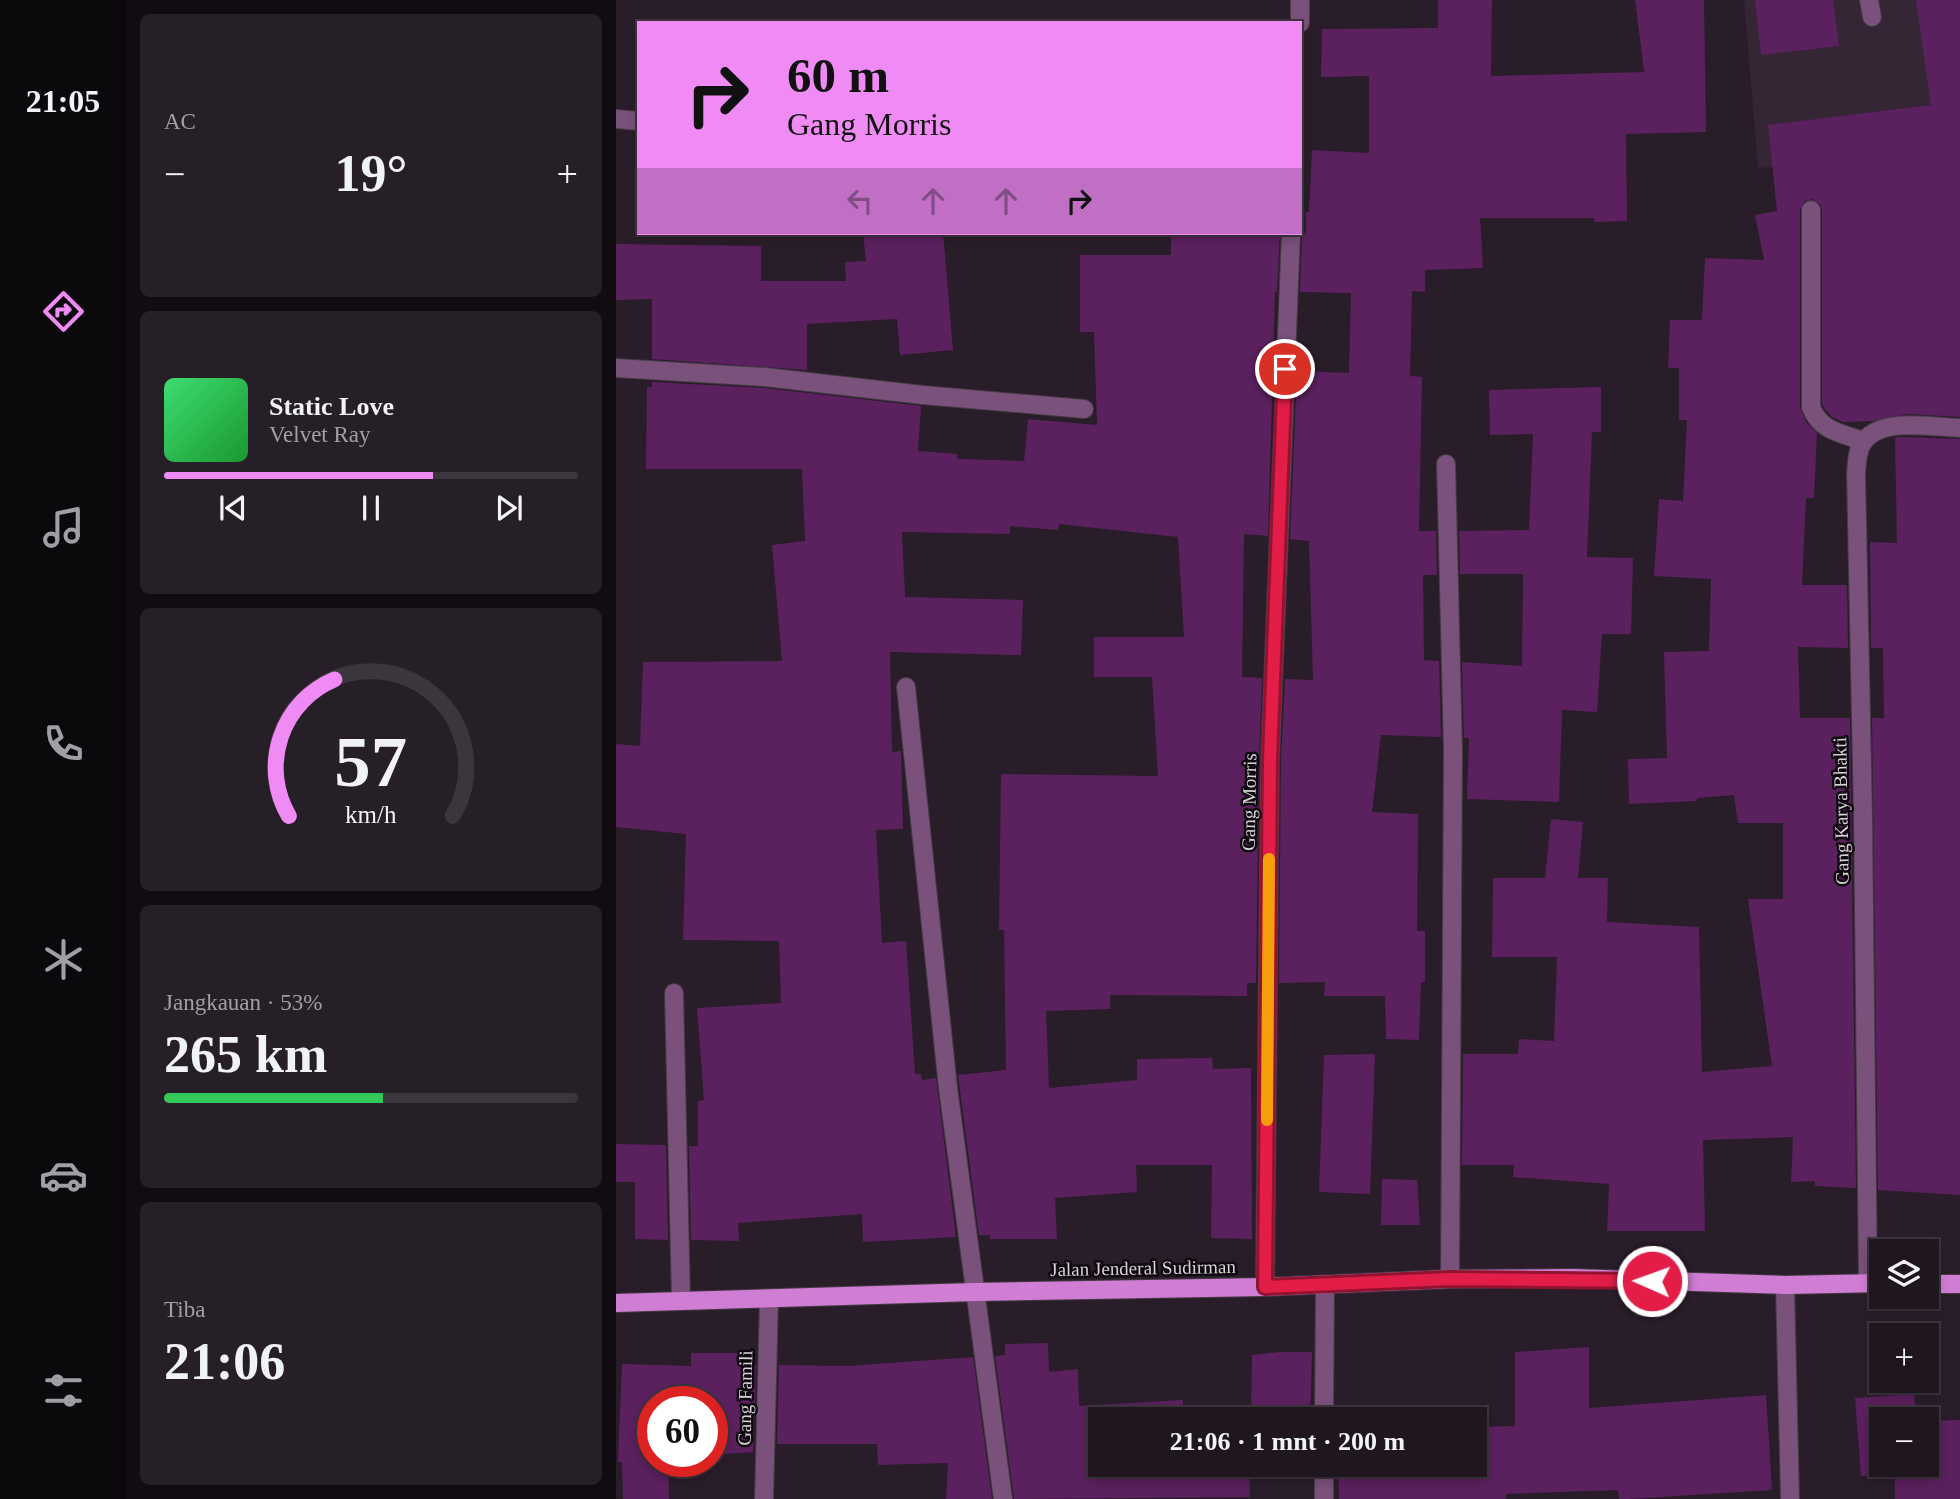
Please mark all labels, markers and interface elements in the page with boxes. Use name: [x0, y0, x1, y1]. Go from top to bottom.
text: 60 m: [787, 48, 889, 103]
icon: right: [672, 49, 763, 140]
text: 21:05: [26, 83, 100, 119]
text: Gang Morris: [787, 106, 951, 142]
text: AC: [164, 109, 196, 134]
text: 19°: [335, 145, 407, 202]
text: −: [164, 153, 185, 195]
text: +: [557, 153, 578, 195]
icon: left: [841, 182, 879, 220]
icon: ahead: [914, 182, 952, 220]
icon: ahead: [987, 182, 1025, 220]
icon: right: [1060, 182, 1098, 220]
icon: directions: [39, 287, 88, 336]
pin: [1255, 339, 1315, 399]
icon: arrive: [1266, 350, 1304, 388]
text: Static Love: [269, 392, 394, 421]
text: Velvet Ray: [269, 422, 371, 447]
icon: previous: [214, 489, 252, 527]
icon: pause: [352, 489, 390, 527]
icon: next: [490, 489, 528, 527]
icon: music: [39, 503, 88, 552]
icon: phone: [39, 719, 88, 768]
text: 57: [335, 721, 407, 802]
street label: Gang Karya Bhakti: [1829, 737, 1853, 885]
street label: Gang Morris: [1238, 753, 1260, 851]
text: km/h: [345, 800, 397, 827]
icon: climate: [39, 935, 88, 984]
text: Jangkauan · 53%: [164, 990, 322, 1015]
text: 265 km: [164, 1026, 327, 1083]
icon: car: [39, 1151, 88, 1200]
map controls: [1869, 1239, 1939, 1477]
button: layers: [1869, 1239, 1939, 1309]
position arrow: [1615, 1244, 1689, 1318]
street label: Jalan Jenderal Sudirman: [1050, 1256, 1237, 1280]
text: Tiba: [164, 1297, 205, 1322]
button: +: [1869, 1323, 1939, 1393]
text: 21:06: [164, 1333, 285, 1390]
street label: Gang Famili: [734, 1350, 756, 1446]
icon: filters: [39, 1366, 88, 1415]
speed limit sign: 60: [637, 1386, 728, 1477]
button: −: [1869, 1407, 1939, 1477]
text: 21:06 · 1 mnt · 200 m: [1170, 1427, 1405, 1456]

